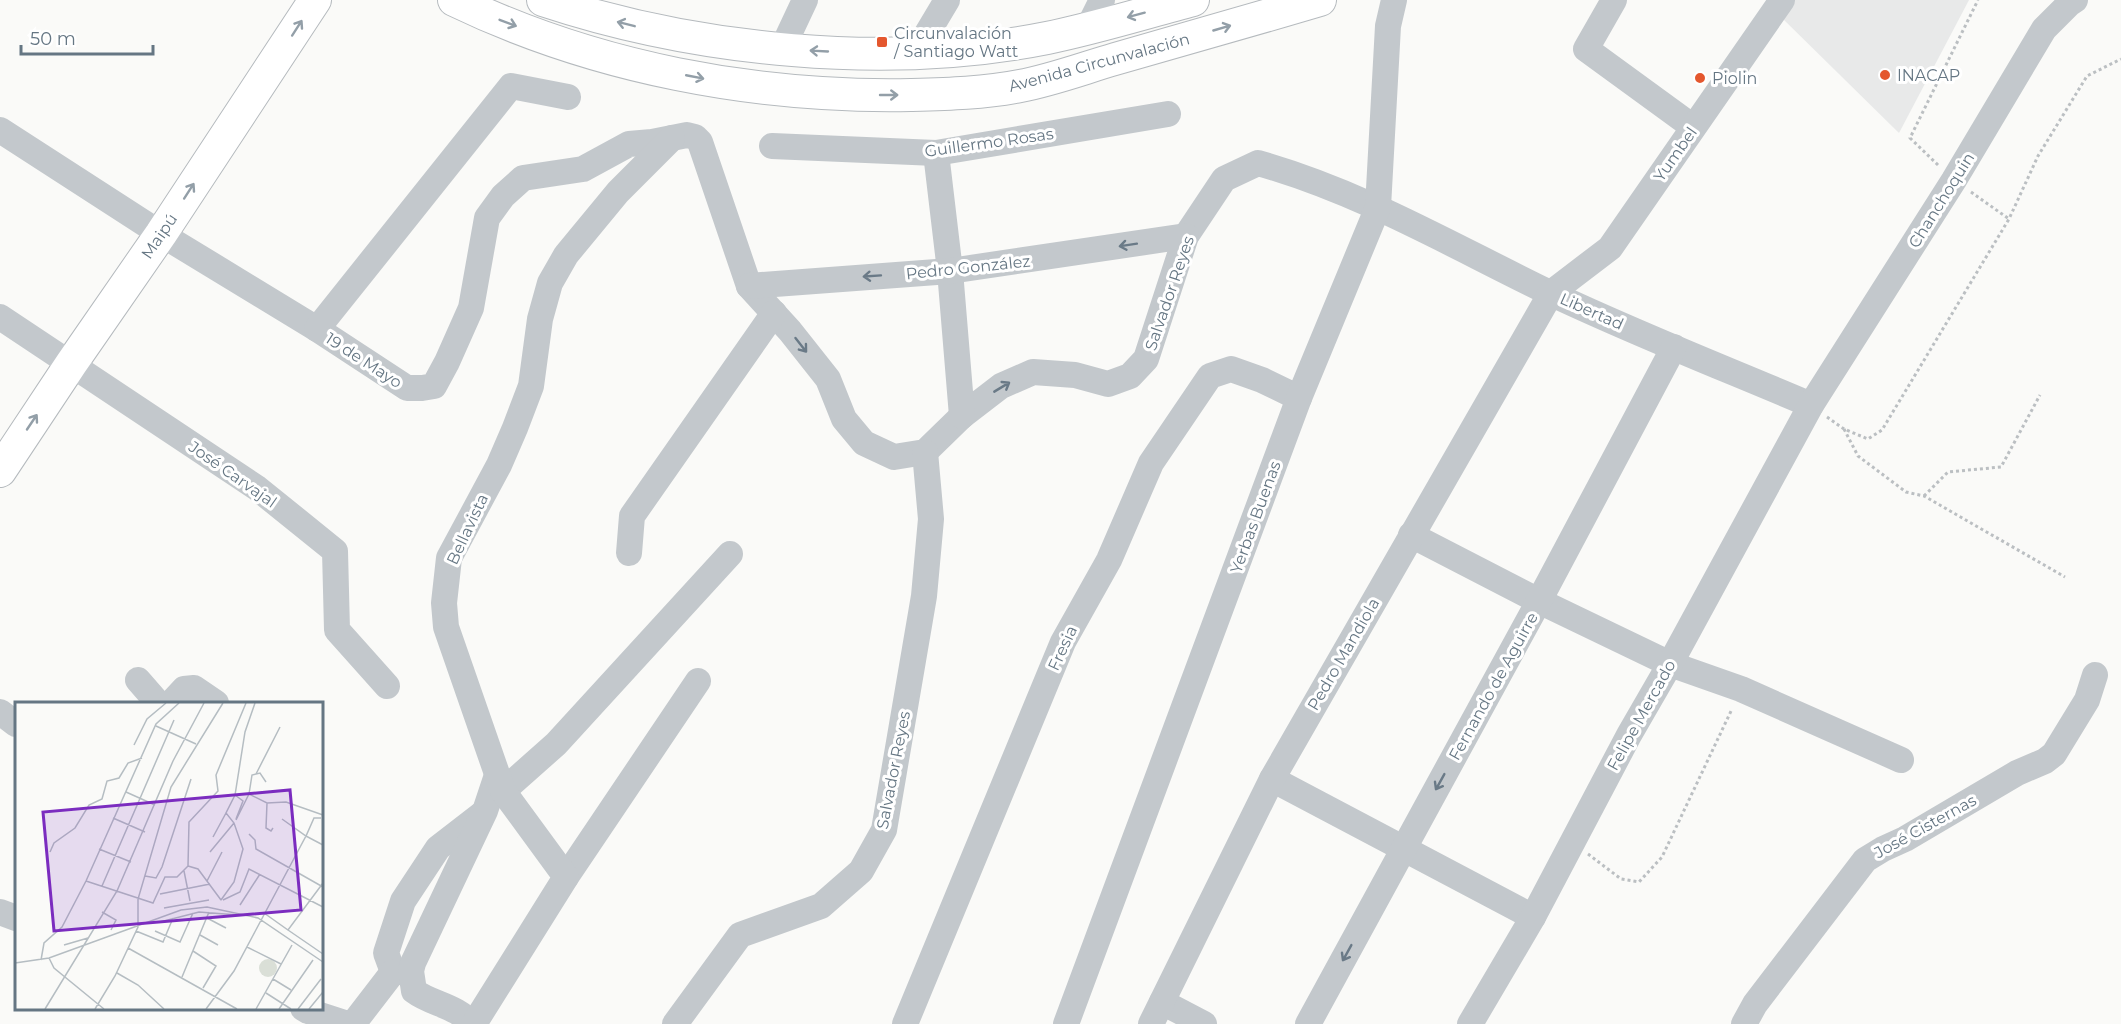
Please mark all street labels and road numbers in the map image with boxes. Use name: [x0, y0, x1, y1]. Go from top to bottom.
street label: Avenida Circunvalación: [1007, 29, 1192, 96]
street label: Yumbel: [1650, 123, 1701, 185]
street label: Guillermo Rosas: [923, 124, 1055, 161]
street label: Chanchoquin: [1905, 149, 1978, 251]
street label: Maipú: [137, 210, 181, 263]
street label: Salvador Reyes: [1141, 233, 1198, 353]
street label: Pedro González: [905, 252, 1031, 283]
street label: Libertad: [1557, 289, 1626, 334]
street label: 19 de Mayo: [322, 329, 406, 392]
street label: José Carvajal: [184, 437, 280, 512]
street label: Yerbas Buenas: [1226, 458, 1285, 576]
street label: Bellavista: [443, 491, 492, 568]
street label: Pedro Mandiola: [1304, 595, 1383, 714]
street label: Fernando de Aguirre: [1445, 609, 1542, 764]
street label: Fresia: [1044, 623, 1081, 674]
street label: Felipe Mercado: [1603, 657, 1680, 774]
street label: Salvador Reyes: [873, 709, 914, 831]
street label: José Cisternas: [1870, 791, 1980, 863]

